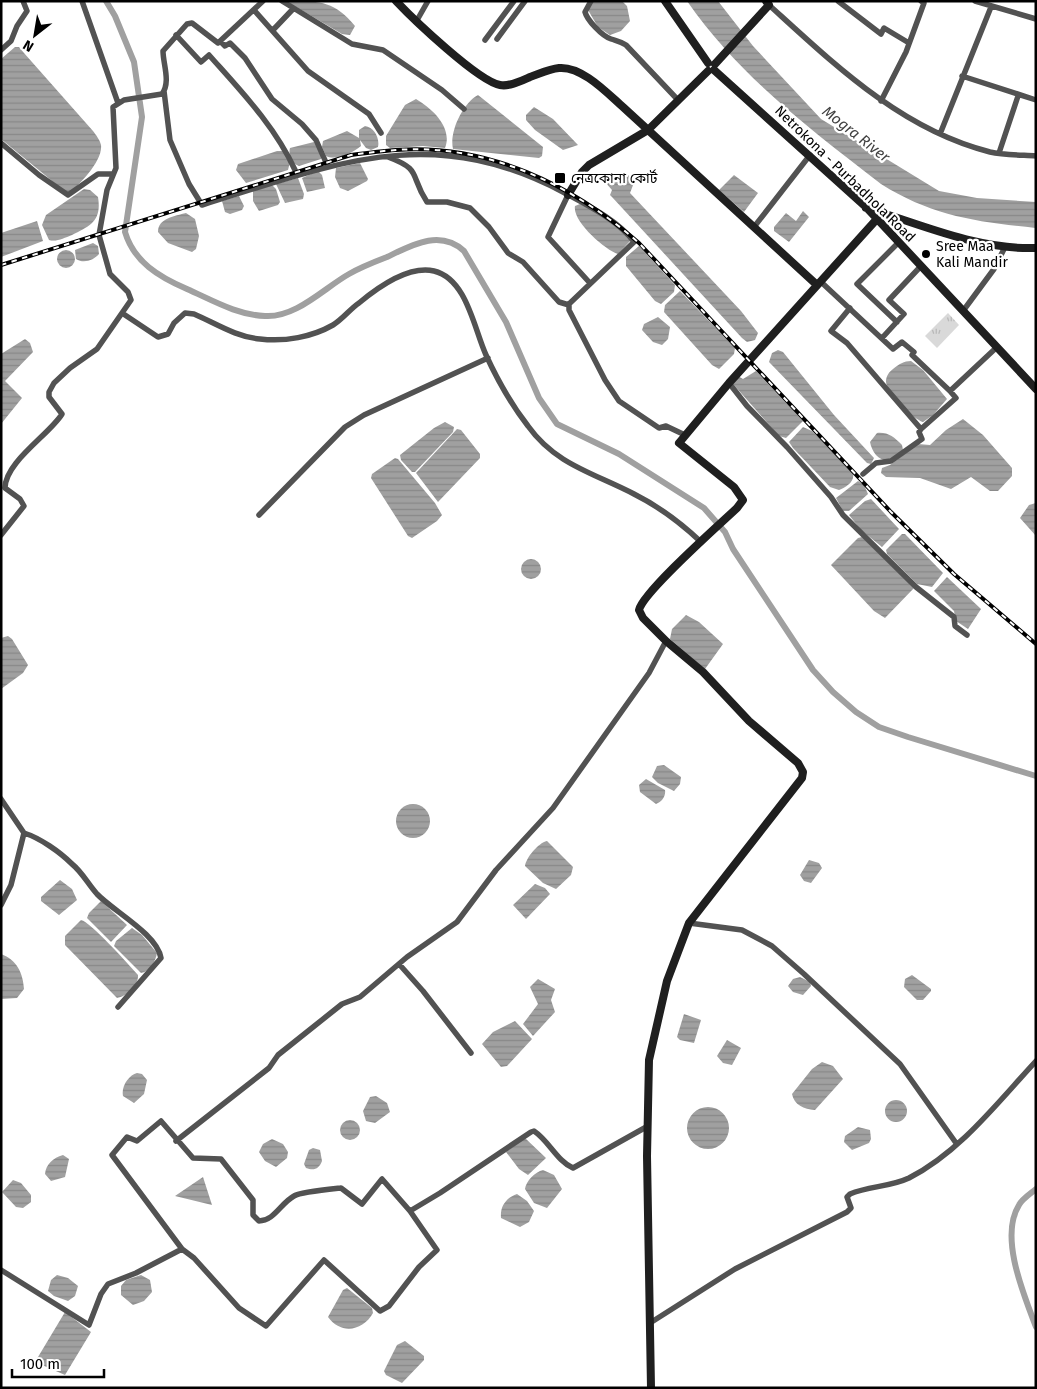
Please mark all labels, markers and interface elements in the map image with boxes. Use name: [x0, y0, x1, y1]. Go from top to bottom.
north arrow: [10, 10, 60, 60]
text: N: [20, 36, 37, 55]
street label: Netrokona - Purbadhola Road: [771, 102, 919, 246]
water label: Mogra River: [819, 102, 894, 167]
place label: নেত্রকোনা কোর্ট: [571, 169, 658, 187]
marker: নেত্রকোনা কোর্ট: [553, 171, 567, 185]
place label: Sree Maa Kali Mandir: [936, 238, 1008, 271]
marker: Sree Maa Kali Mandir: [920, 248, 932, 260]
scale bar: [12, 1346, 105, 1378]
text: 100 m: [20, 1355, 60, 1373]

